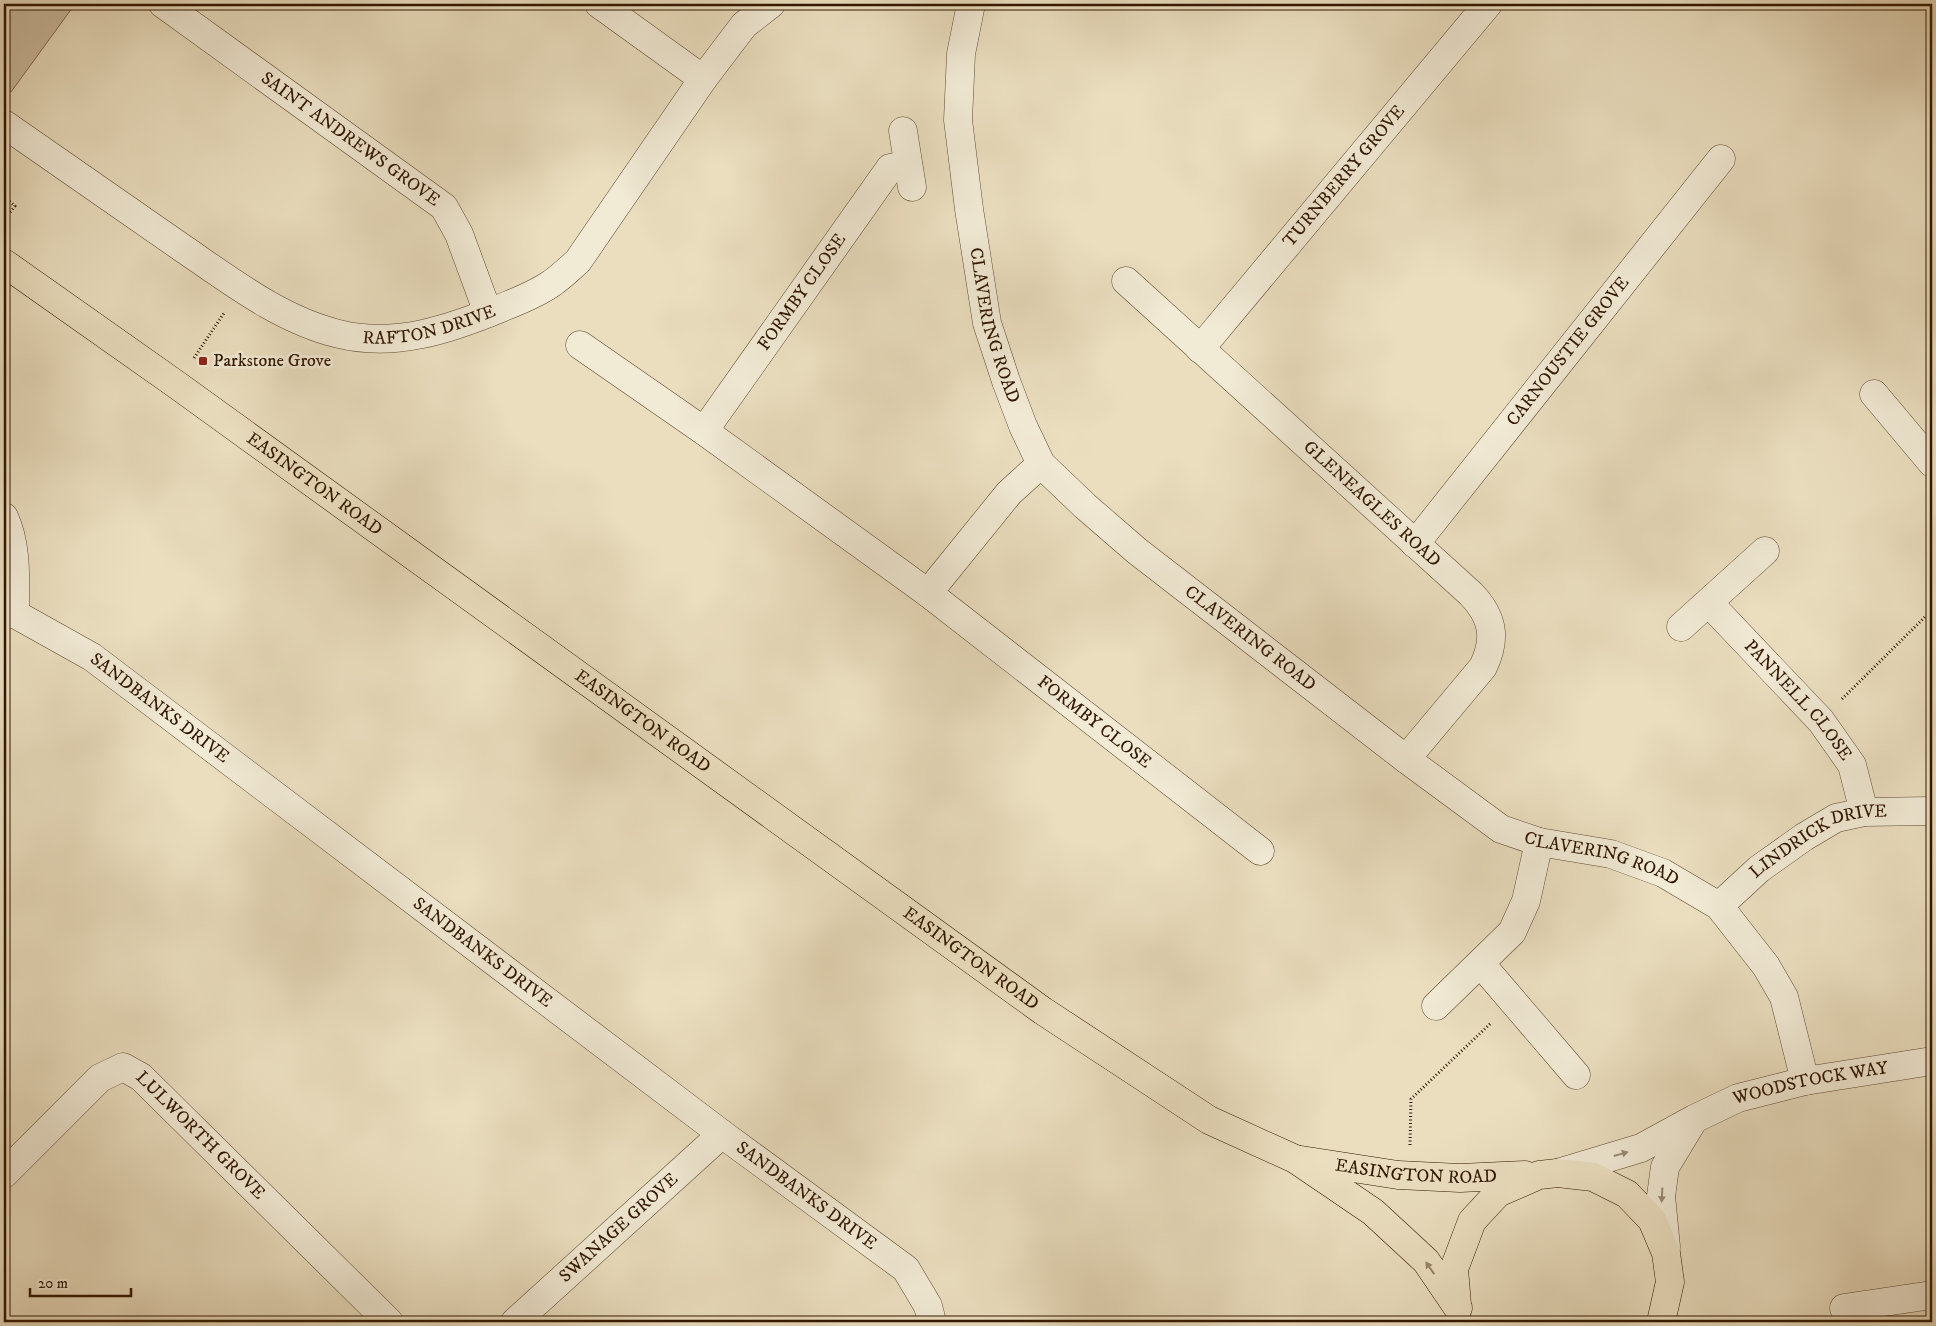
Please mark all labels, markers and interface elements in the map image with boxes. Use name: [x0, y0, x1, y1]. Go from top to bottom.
street label: SAINT ANDREWS GROVE: [256, 67, 444, 212]
street label: TURNBERRY GROVE: [1279, 100, 1410, 252]
street label: FORMBY CLOSE: [753, 229, 851, 355]
street label: CLAVERING ROAD: [964, 246, 1024, 406]
street label: CARNOUSTIE GROVE: [1502, 272, 1634, 431]
street label: RAFTON DRIVE: [362, 300, 499, 350]
place label: Parkstone Grove: [213, 350, 331, 372]
marker: Parkstone Grove: [197, 355, 209, 367]
street label: EASINGTON ROAD: [242, 428, 386, 541]
street label: GLENEAGLES ROAD: [1299, 436, 1445, 572]
street label: CLAVERING ROAD: [1180, 581, 1320, 696]
street label: PANNELL CLOSE: [1739, 635, 1857, 765]
street label: SANDBANKS DRIVE: [86, 648, 234, 768]
street label: EASINGTON ROAD: [570, 665, 715, 778]
street label: FORMBY CLOSE: [1033, 671, 1156, 774]
street label: LINDRICK DRIVE: [1745, 801, 1887, 883]
street label: CLAVERING ROAD: [1521, 827, 1683, 891]
street label: SANDBANKS DRIVE: [408, 893, 557, 1013]
street label: EASINGTON ROAD: [898, 902, 1043, 1015]
street label: WOODSTOCK WAY: [1730, 1057, 1890, 1110]
street label: LULWORTH GROVE: [131, 1067, 270, 1204]
street label: SANDBANKS DRIVE: [732, 1137, 881, 1255]
one-way arrow: [1614, 1150, 1629, 1158]
street label: EASINGTON ROAD: [1334, 1154, 1497, 1189]
street label: SWANAGE GROVE: [555, 1168, 683, 1287]
one-way arrow: [1657, 1187, 1665, 1203]
one-way arrow: [1425, 1261, 1435, 1274]
scale bar: [30, 1266, 131, 1298]
text: 20 m: [38, 1274, 68, 1293]

